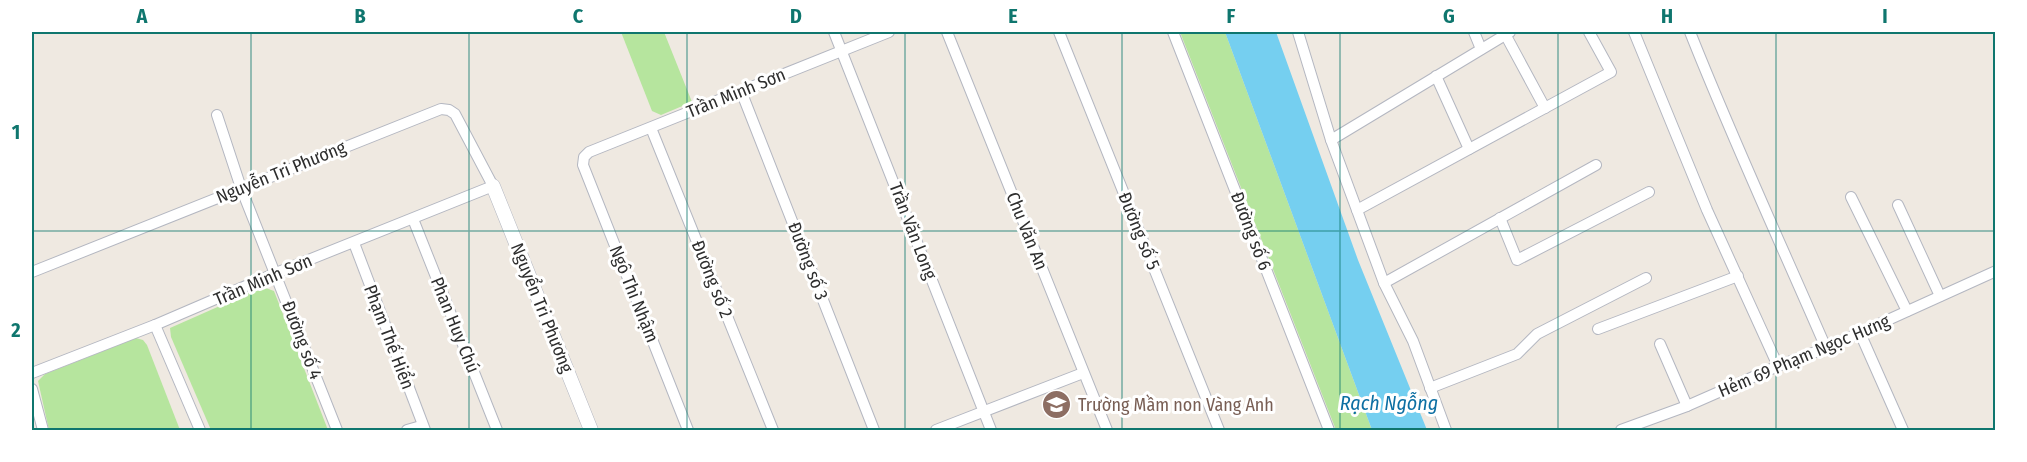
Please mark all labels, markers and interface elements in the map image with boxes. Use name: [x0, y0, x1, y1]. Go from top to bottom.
text: A: [136, 4, 149, 28]
text: B: [354, 4, 366, 28]
text: C: [573, 4, 584, 28]
text: D: [790, 4, 802, 28]
text: E: [1008, 4, 1018, 28]
text: F: [1227, 4, 1236, 28]
text: G: [1443, 4, 1455, 28]
text: H: [1661, 4, 1673, 28]
text: I: [1882, 4, 1888, 28]
street label: Trần Minh Sơn: [683, 63, 789, 123]
text: 1: [12, 120, 20, 144]
street label: Nguyễn Tri Phương: [213, 136, 350, 208]
street label: Trần Văn Long: [884, 179, 942, 283]
street label: Chu Văn An: [1001, 189, 1053, 273]
street label: Đường số 5: [1113, 189, 1165, 273]
street label: Đường số 6: [1226, 189, 1276, 274]
street label: Đường số 3: [783, 219, 833, 303]
street label: Đường số 2: [687, 237, 737, 321]
street label: Nguyển Tri Phương: [506, 240, 579, 377]
street label: Ngô Thì Nhậm: [605, 242, 663, 346]
street label: Trần Minh Sơn: [210, 249, 316, 311]
street label: Phan Huy Chú: [426, 274, 484, 376]
street label: Phạm Thế Hiển: [359, 281, 420, 392]
street label: Đường số 4: [277, 298, 327, 383]
street label: Hẻm 69 Phạm Ngọc Hưng: [1715, 310, 1894, 402]
text: 2: [10, 318, 21, 342]
school or university icon: Trường Mầm non Vàng Anh: [1041, 389, 1073, 421]
water label: Rạch Ngỗng: [1340, 391, 1438, 415]
place label: Trường Mầm non Vàng Anh: [1078, 394, 1274, 416]

